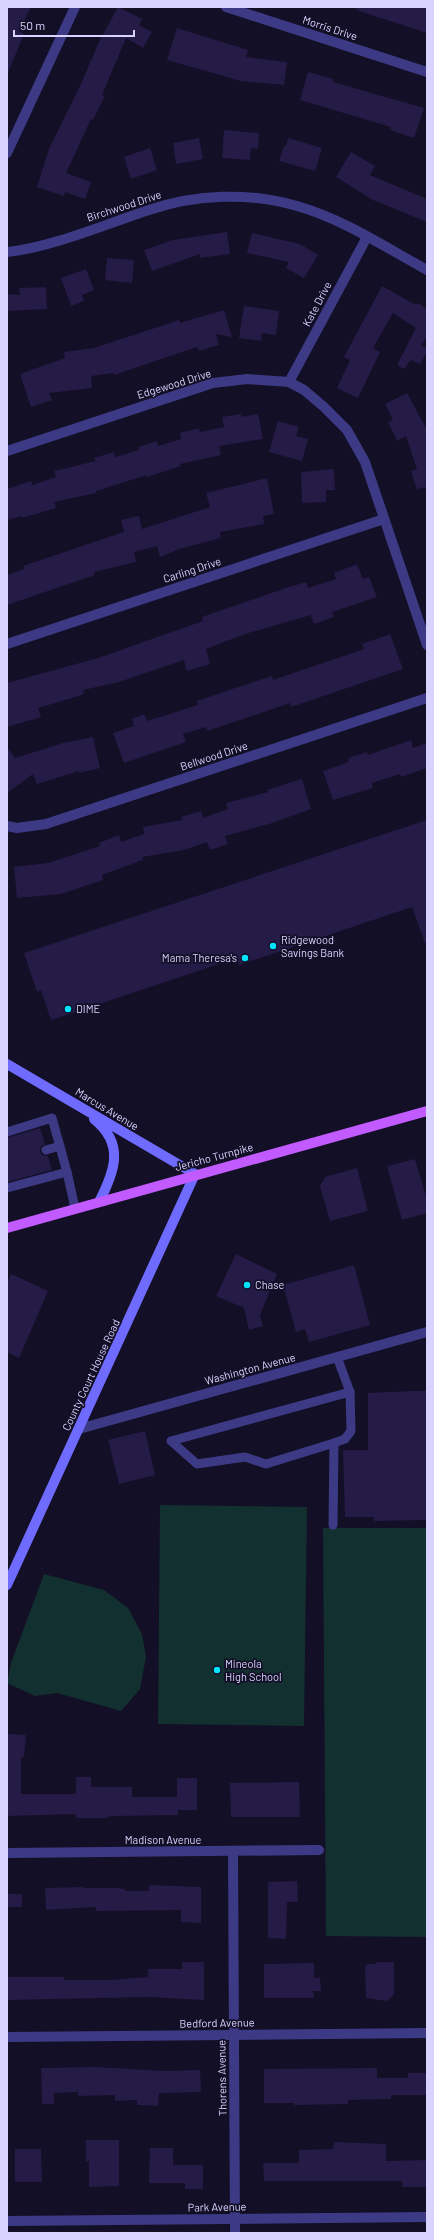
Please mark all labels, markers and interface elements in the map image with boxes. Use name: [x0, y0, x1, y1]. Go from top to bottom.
scale bar: [14, 12, 134, 38]
street label: Morris Drive: [301, 13, 359, 43]
text: 50 m: [20, 18, 45, 32]
street label: Birchwood Drive: [85, 187, 163, 224]
street label: Kate Drive: [299, 279, 334, 328]
street label: Edgewood Drive: [135, 366, 213, 401]
street label: Carling Drive: [161, 554, 223, 585]
street label: Bellwood Drive: [178, 738, 249, 773]
place label: Ridgewood Savings Bank: [281, 933, 345, 959]
marker: Ridgewood Savings Bank: [268, 941, 278, 951]
place label: Mama Theresa's: [162, 951, 237, 964]
marker: Mama Theresa's: [240, 953, 250, 963]
place label: DIME: [76, 1002, 101, 1015]
marker: DIME: [63, 1004, 73, 1014]
street label: Marcus Avenue: [73, 1085, 141, 1133]
street label: Jericho Turnpike: [173, 1140, 255, 1173]
place label: Chase: [255, 1278, 285, 1291]
marker: Chase: [242, 1280, 252, 1290]
street label: County Court House Road: [59, 1317, 122, 1433]
street label: Washington Avenue: [203, 1350, 297, 1387]
place label: Mineola High School: [225, 1657, 282, 1683]
marker: Mineola High School: [212, 1665, 222, 1675]
street label: Madison Avenue: [125, 1833, 201, 1846]
street label: Bedford Avenue: [179, 2015, 255, 2030]
street label: Thorens Avenue: [214, 2040, 229, 2116]
street label: Park Avenue: [187, 2199, 247, 2214]

